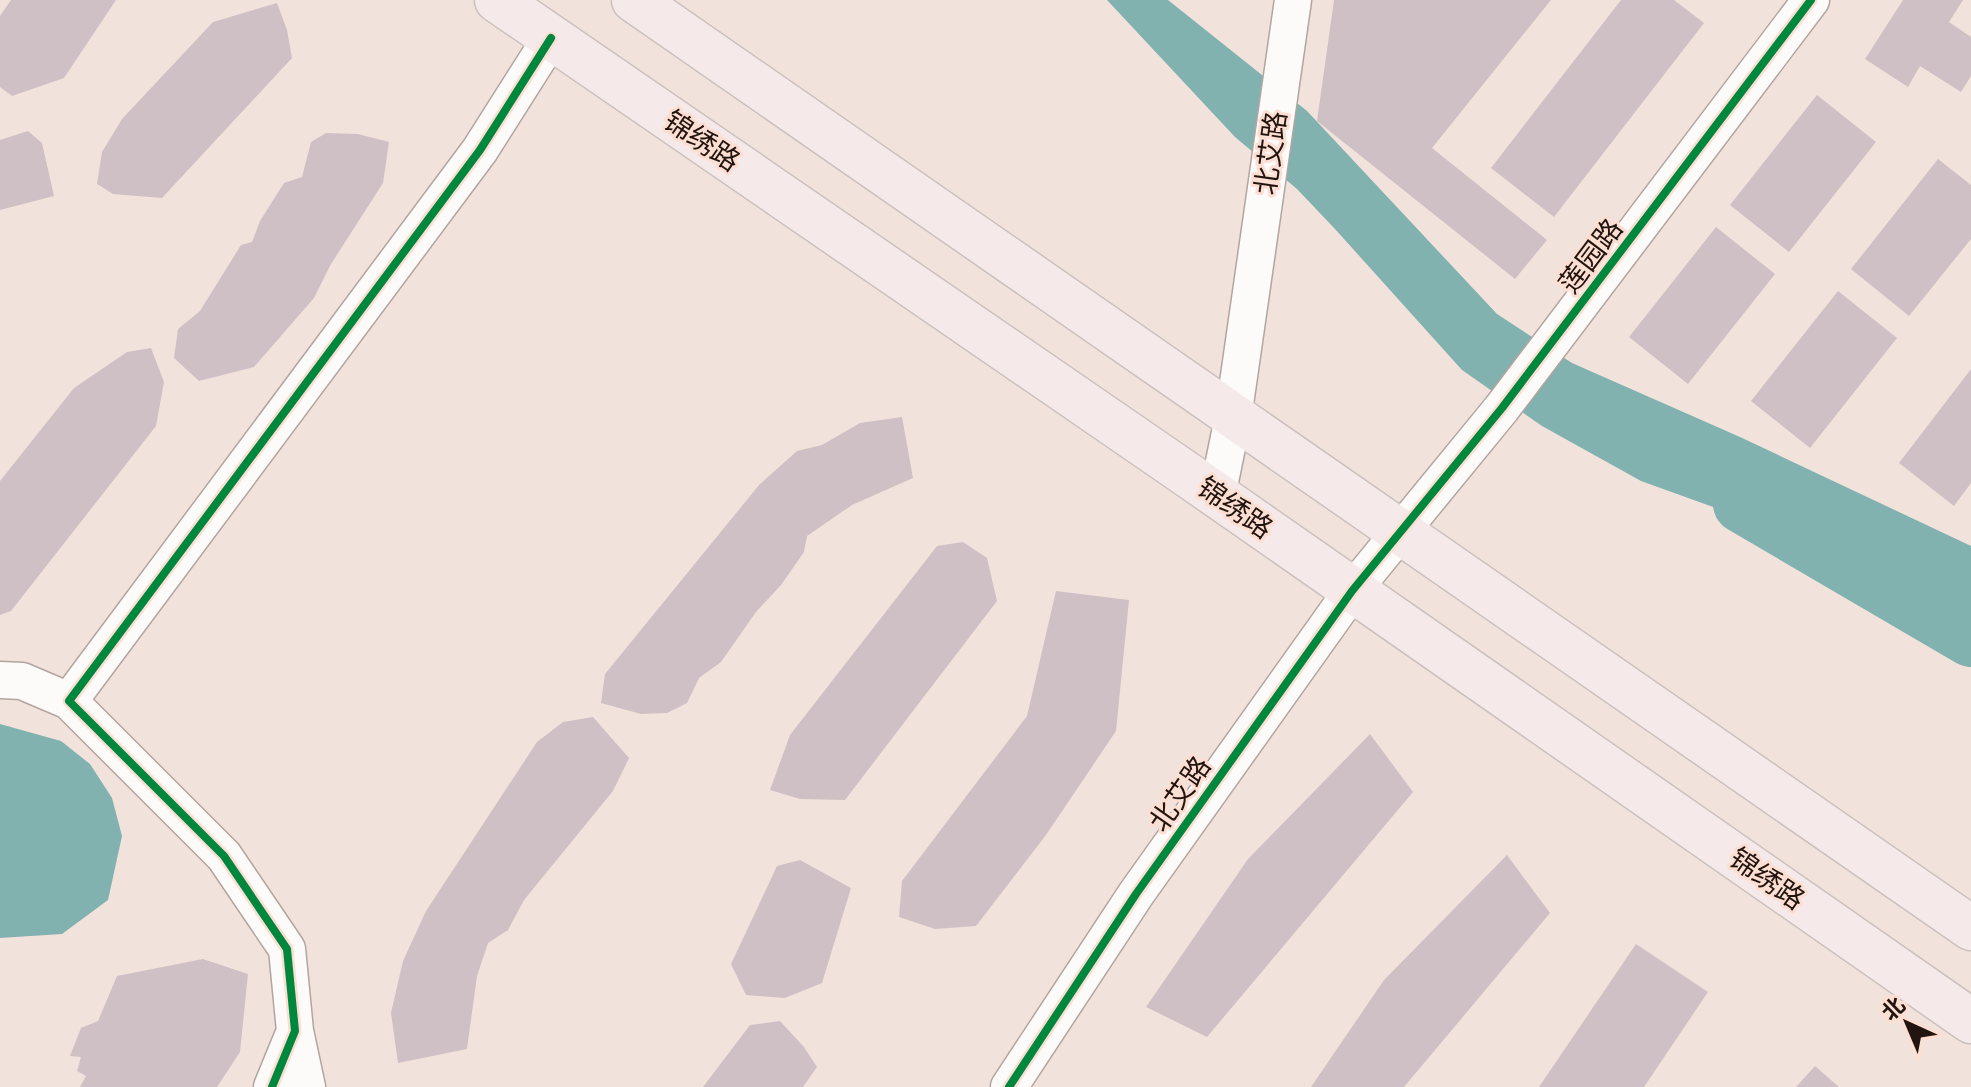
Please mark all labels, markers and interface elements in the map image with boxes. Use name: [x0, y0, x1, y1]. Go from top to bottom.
street label: 锦绣路: [659, 105, 745, 177]
street label: 北艾路: [1250, 109, 1292, 197]
street label: 莲园路: [1553, 213, 1629, 299]
street label: 锦绣路: [1192, 471, 1278, 545]
street label: 北艾路: [1143, 751, 1217, 837]
street label: 锦绣路: [1724, 842, 1810, 916]
north arrow: [1867, 983, 1947, 1063]
text: 北: [1877, 992, 1910, 1026]

